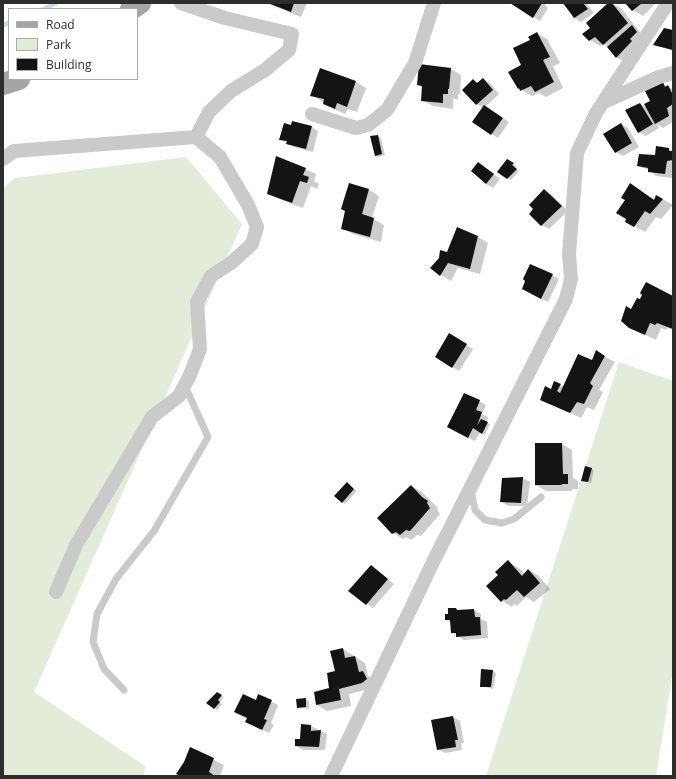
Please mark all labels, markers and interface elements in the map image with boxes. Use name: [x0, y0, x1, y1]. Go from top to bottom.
legend: [8, 8, 138, 80]
text: Road: [46, 16, 75, 33]
text: Park: [46, 36, 71, 53]
text: Building: [46, 56, 91, 73]

